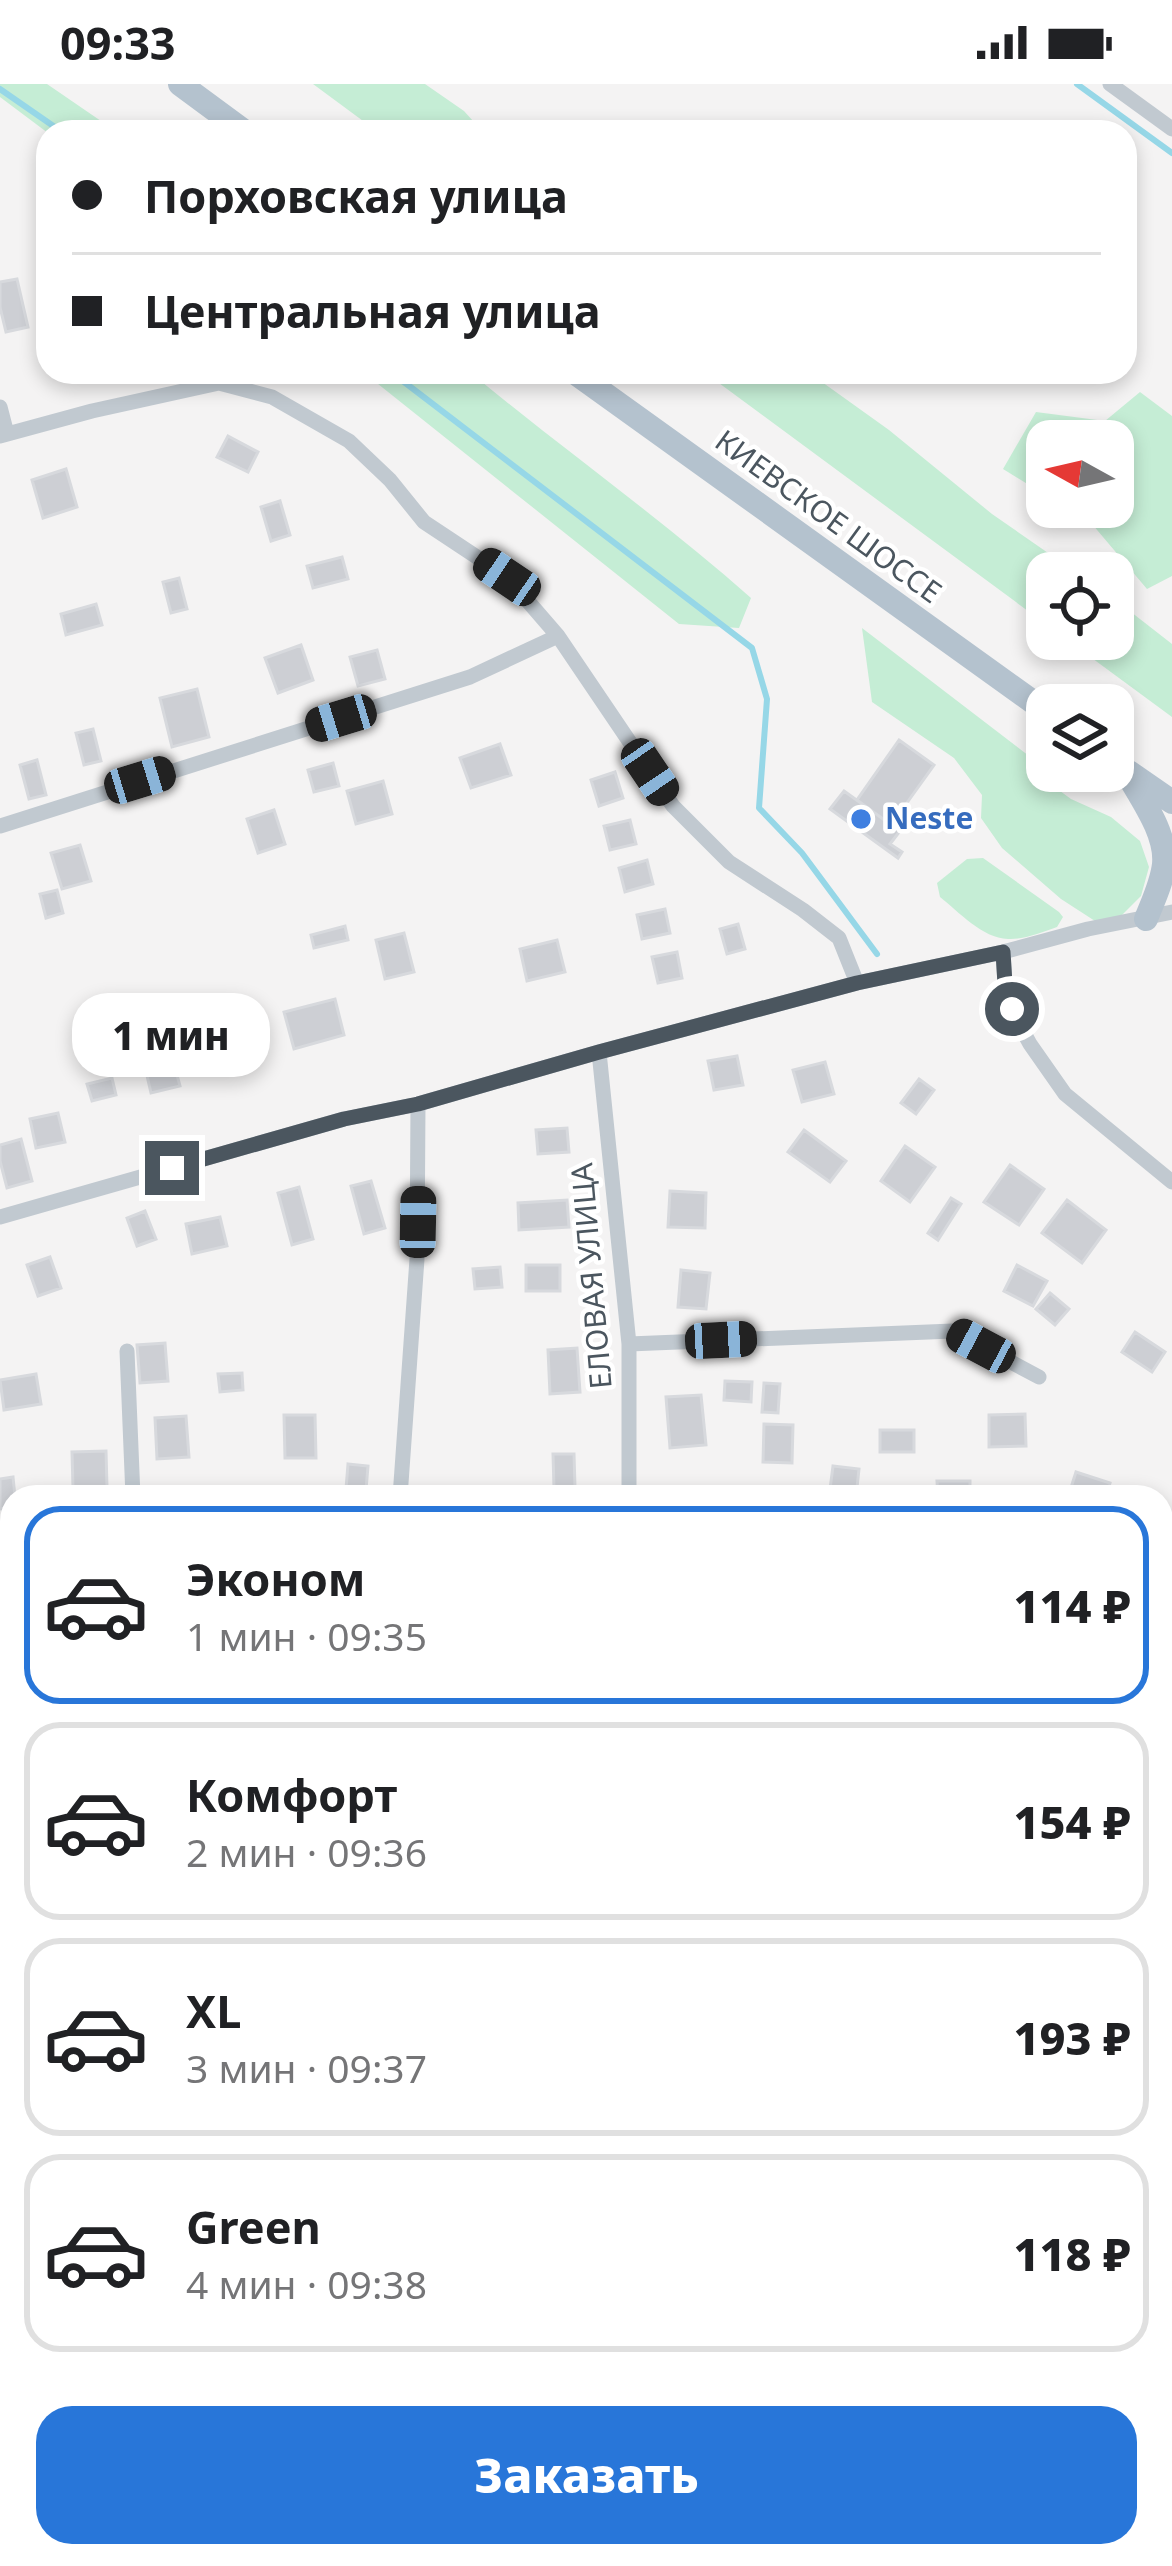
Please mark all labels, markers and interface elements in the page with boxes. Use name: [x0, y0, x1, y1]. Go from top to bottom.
text: 09:33: [60, 12, 176, 73]
text: Порховская улица: [144, 165, 568, 226]
text: Центральная улица: [144, 280, 601, 341]
street label: КИЕВСКОЕ ШОССЕ: [707, 420, 950, 612]
north arrow: [1026, 420, 1134, 528]
map controls: [1026, 420, 1134, 792]
car: [467, 542, 547, 612]
button: locate: [1026, 552, 1134, 660]
button: layers: [1026, 684, 1134, 792]
car: [301, 690, 381, 746]
car: [615, 732, 685, 812]
car: [100, 752, 180, 808]
place label: Neste: [885, 797, 973, 838]
marker: Neste: [848, 806, 874, 832]
route start: [985, 982, 1039, 1036]
callout: 1 мин: [73, 994, 271, 1078]
text: 1 мин: [112, 1008, 230, 1061]
route end: [145, 1141, 199, 1195]
street label: ЕЛОВАЯ УЛИЦА: [560, 1161, 621, 1391]
car: [399, 1186, 437, 1258]
car: [941, 1313, 1021, 1379]
car: [684, 1320, 758, 1360]
text: Эконом: [186, 1548, 365, 1609]
icon: car: [42, 1551, 150, 1659]
text: 114 ₽: [1014, 1575, 1131, 1636]
text: 1 мин · 09:35: [186, 1609, 427, 1662]
text: Комфорт: [186, 1764, 397, 1825]
icon: car: [42, 1767, 150, 1875]
text: 154 ₽: [1014, 1791, 1131, 1852]
text: 2 мин · 09:36: [186, 1825, 427, 1878]
text: XL: [186, 1980, 241, 2041]
icon: car: [42, 1983, 150, 2091]
text: 193 ₽: [1014, 2007, 1131, 2068]
text: 3 мин · 09:37: [186, 2041, 427, 2094]
text: Green: [186, 2196, 321, 2257]
icon: car: [42, 2199, 150, 2307]
text: 118 ₽: [1014, 2223, 1131, 2284]
text: 4 мин · 09:38: [186, 2257, 427, 2310]
button: Заказать: [36, 2406, 1137, 2544]

